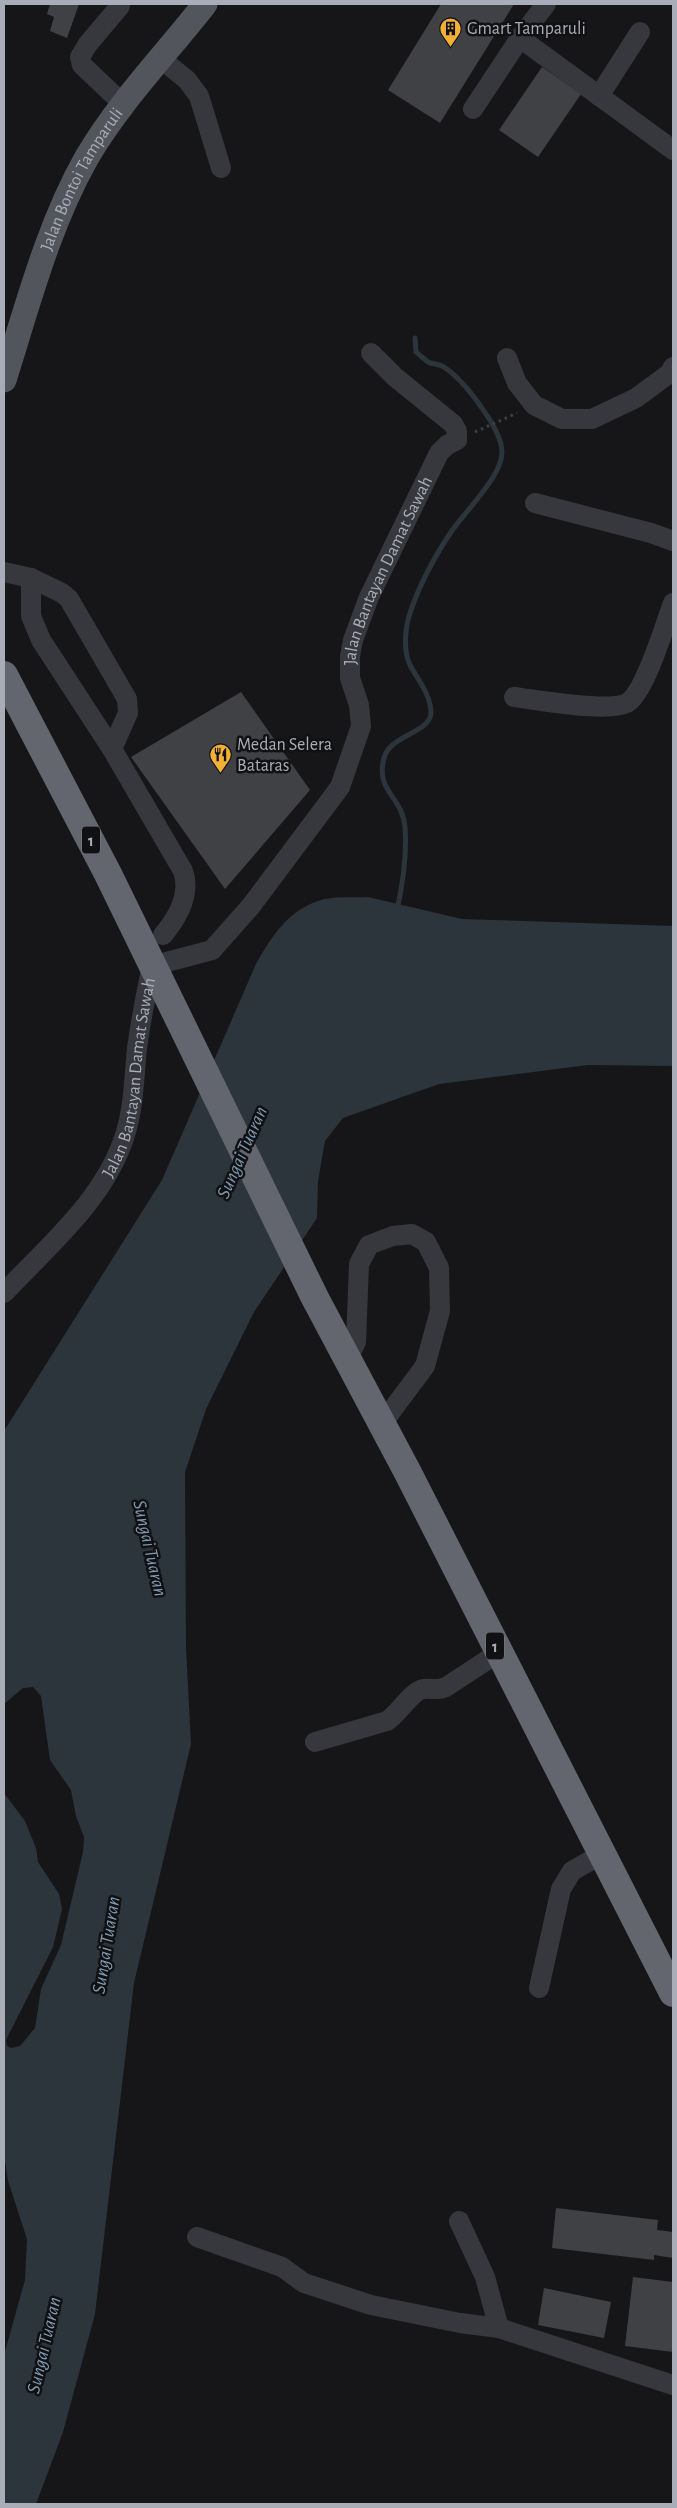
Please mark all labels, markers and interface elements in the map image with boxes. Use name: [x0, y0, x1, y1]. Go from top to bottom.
building icon: Gmart Tamparuli: [439, 16, 463, 47]
place label: Gmart Tamparuli: [467, 20, 586, 38]
street label: Jalan Bontoi Tamparuli: [38, 105, 127, 253]
street label: Jalan Bantayan Damat Sawah: [341, 474, 436, 665]
place label: Medan Selera Bataras: [237, 736, 332, 775]
restaurant icon: Medan Selera Bataras: [209, 742, 233, 773]
road number: 1: [82, 826, 100, 854]
street label: Jalan Bantayan Damat Sawah: [100, 976, 159, 1181]
water label: Sungai Tuaran: [214, 1104, 271, 1201]
water label: Sungai Tuaran: [129, 1498, 170, 1598]
road number: 1: [486, 1632, 504, 1660]
water label: Sungai Tuaran: [89, 1895, 124, 1995]
water label: Sungai Tuaran: [24, 2295, 65, 2395]

